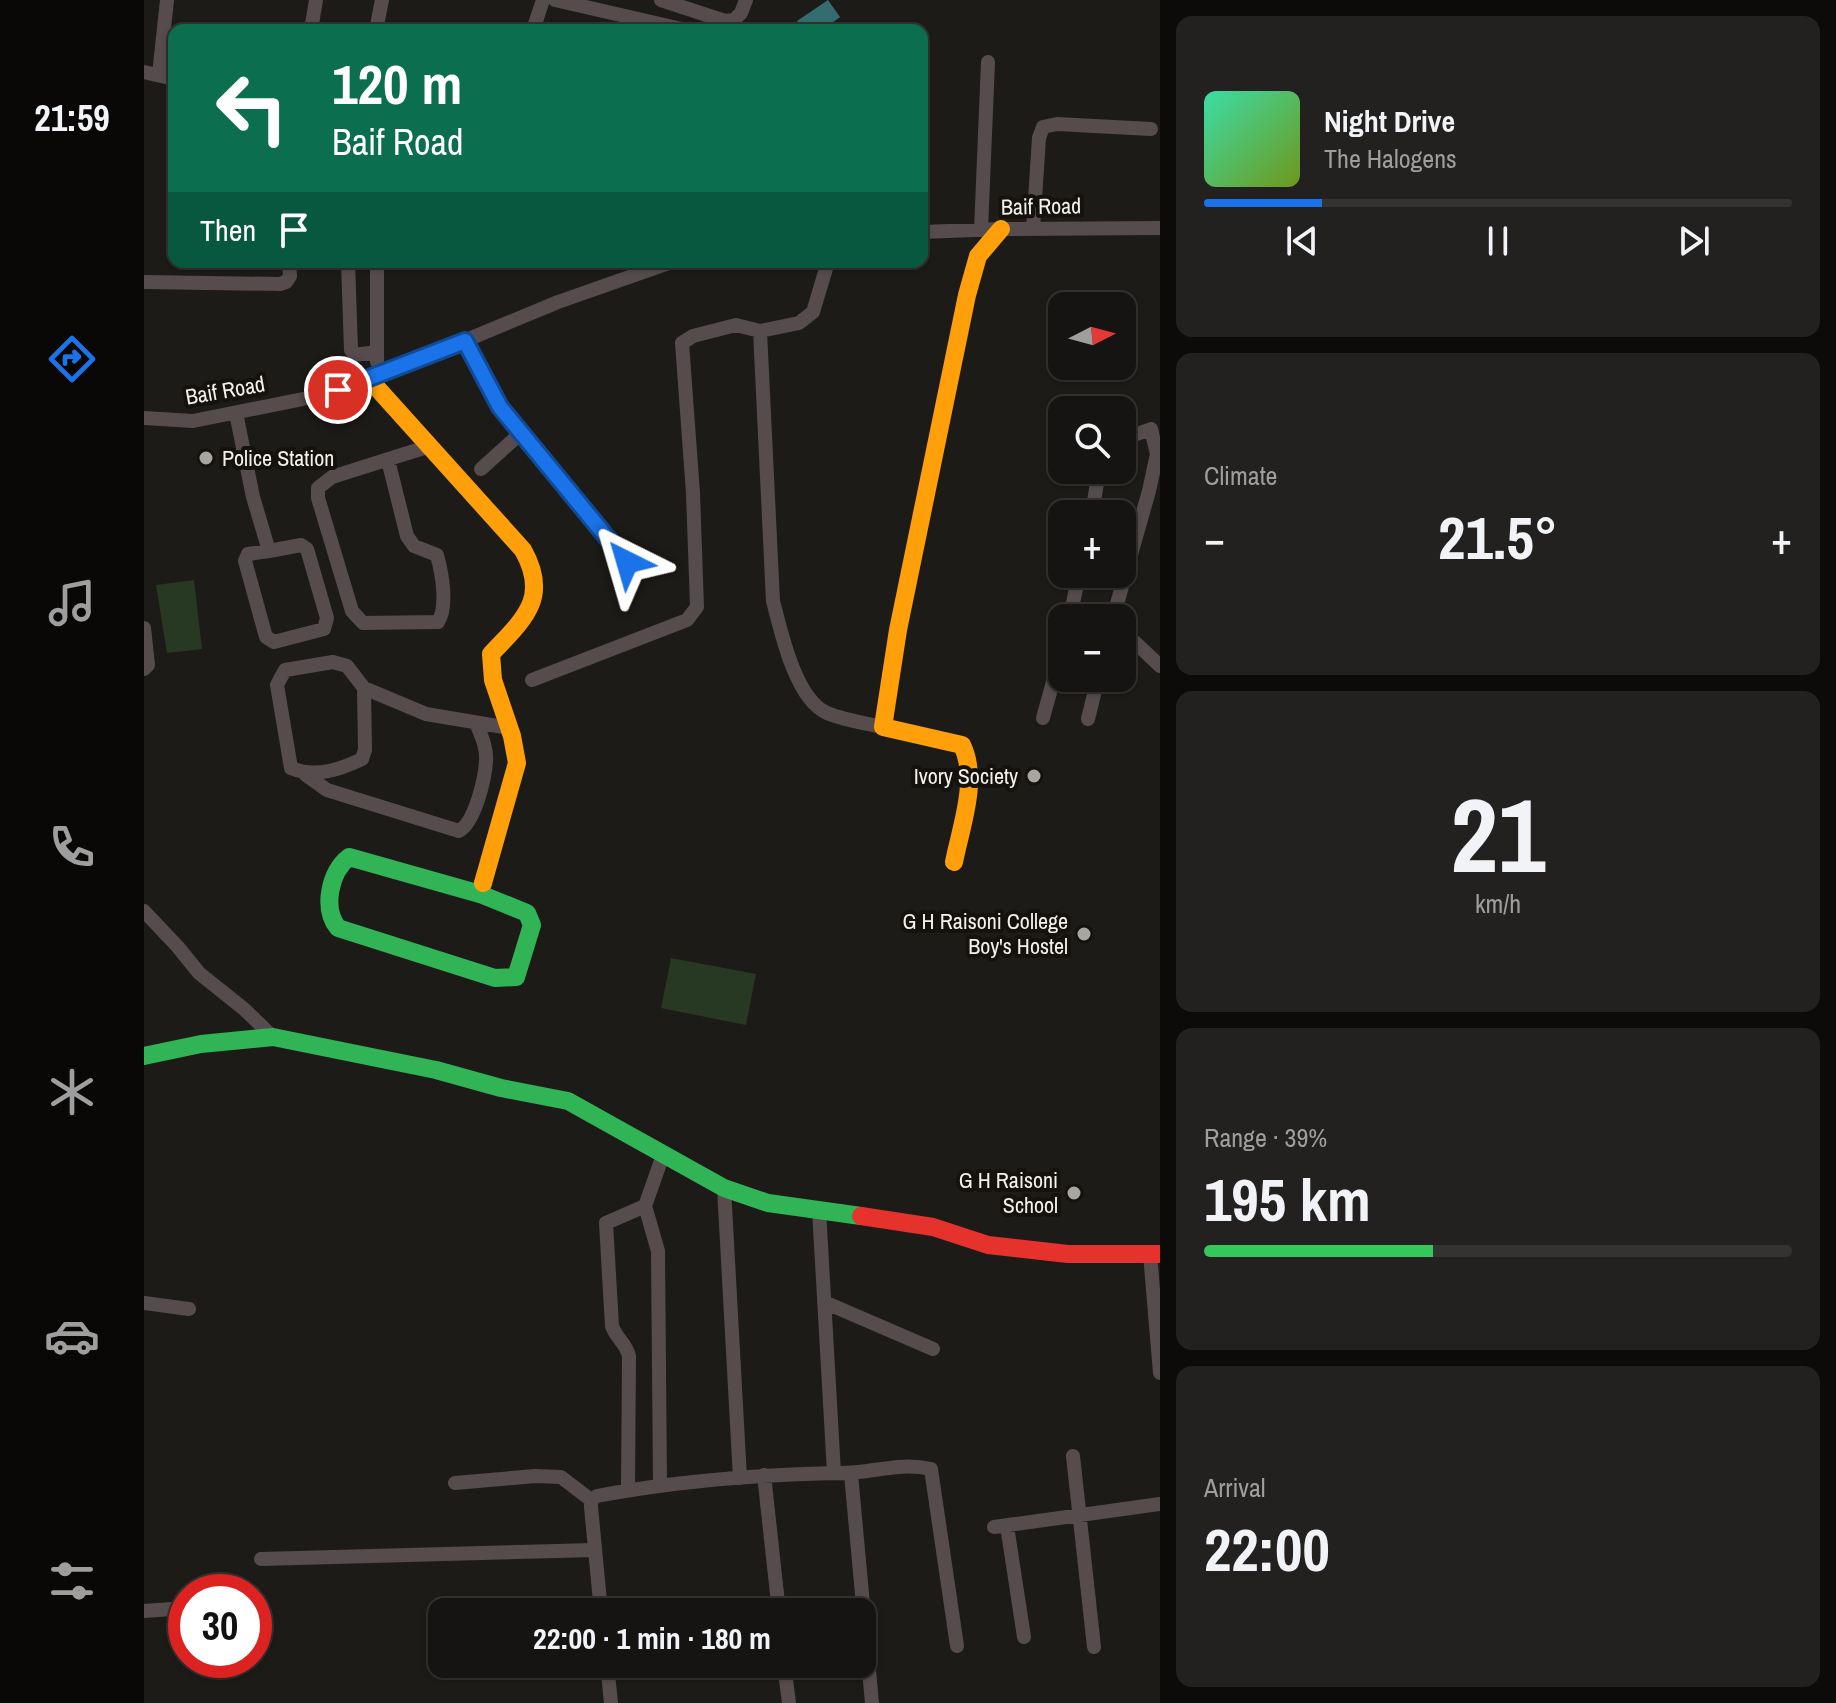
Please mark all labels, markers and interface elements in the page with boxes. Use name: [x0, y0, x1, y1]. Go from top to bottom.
text: 120 m: [332, 46, 462, 121]
icon: left: [200, 56, 304, 160]
text: 21:59: [34, 94, 110, 142]
text: Night Drive: [1324, 101, 1455, 141]
text: Baif Road: [332, 118, 463, 166]
text: The Halogens: [1324, 141, 1457, 176]
street label: Baif Road: [1001, 190, 1081, 222]
icon: arrive: [272, 208, 316, 252]
text: Then: [200, 210, 256, 250]
icon: previous: [1280, 219, 1324, 263]
icon: pause: [1476, 219, 1520, 263]
icon: next: [1672, 219, 1716, 263]
north arrow: [1048, 292, 1136, 380]
map controls: [1048, 292, 1136, 692]
icon: directions: [44, 331, 100, 387]
pin: [304, 356, 372, 424]
street label: Baif Road: [183, 368, 267, 412]
icon: arrive: [316, 368, 360, 412]
button: search: [1048, 396, 1136, 484]
place label: Police Station: [222, 443, 334, 473]
marker: Police Station: [197, 449, 215, 467]
text: Climate: [1204, 458, 1277, 493]
text: 21.5°: [1438, 497, 1558, 578]
button: +: [1048, 500, 1136, 588]
text: −: [1204, 508, 1225, 568]
text: +: [1771, 508, 1792, 568]
position arrow: [585, 520, 669, 604]
icon: music: [44, 575, 100, 631]
button: −: [1048, 604, 1136, 692]
place label: Ivory Society: [914, 761, 1018, 791]
text: 21: [1451, 764, 1545, 904]
marker: Ivory Society: [1025, 767, 1043, 785]
icon: phone: [44, 819, 100, 875]
text: km/h: [1475, 886, 1521, 921]
place label: G H Raisoni College Boy's Hostel: [903, 906, 1068, 961]
marker: G H Raisoni College Boy's Hostel: [1075, 925, 1093, 943]
icon: climate: [44, 1064, 100, 1120]
text: Range · 39%: [1204, 1120, 1327, 1155]
text: 195 km: [1204, 1159, 1371, 1240]
place label: G H Raisoni School: [959, 1165, 1058, 1220]
marker: G H Raisoni School: [1065, 1184, 1083, 1202]
icon: car: [44, 1308, 100, 1364]
text: Arrival: [1204, 1470, 1266, 1505]
text: 22:00: [1204, 1509, 1330, 1590]
icon: filters: [44, 1553, 100, 1609]
speed limit sign: 30: [168, 1574, 272, 1678]
text: 22:00 · 1 min · 180 m: [533, 1618, 771, 1658]

